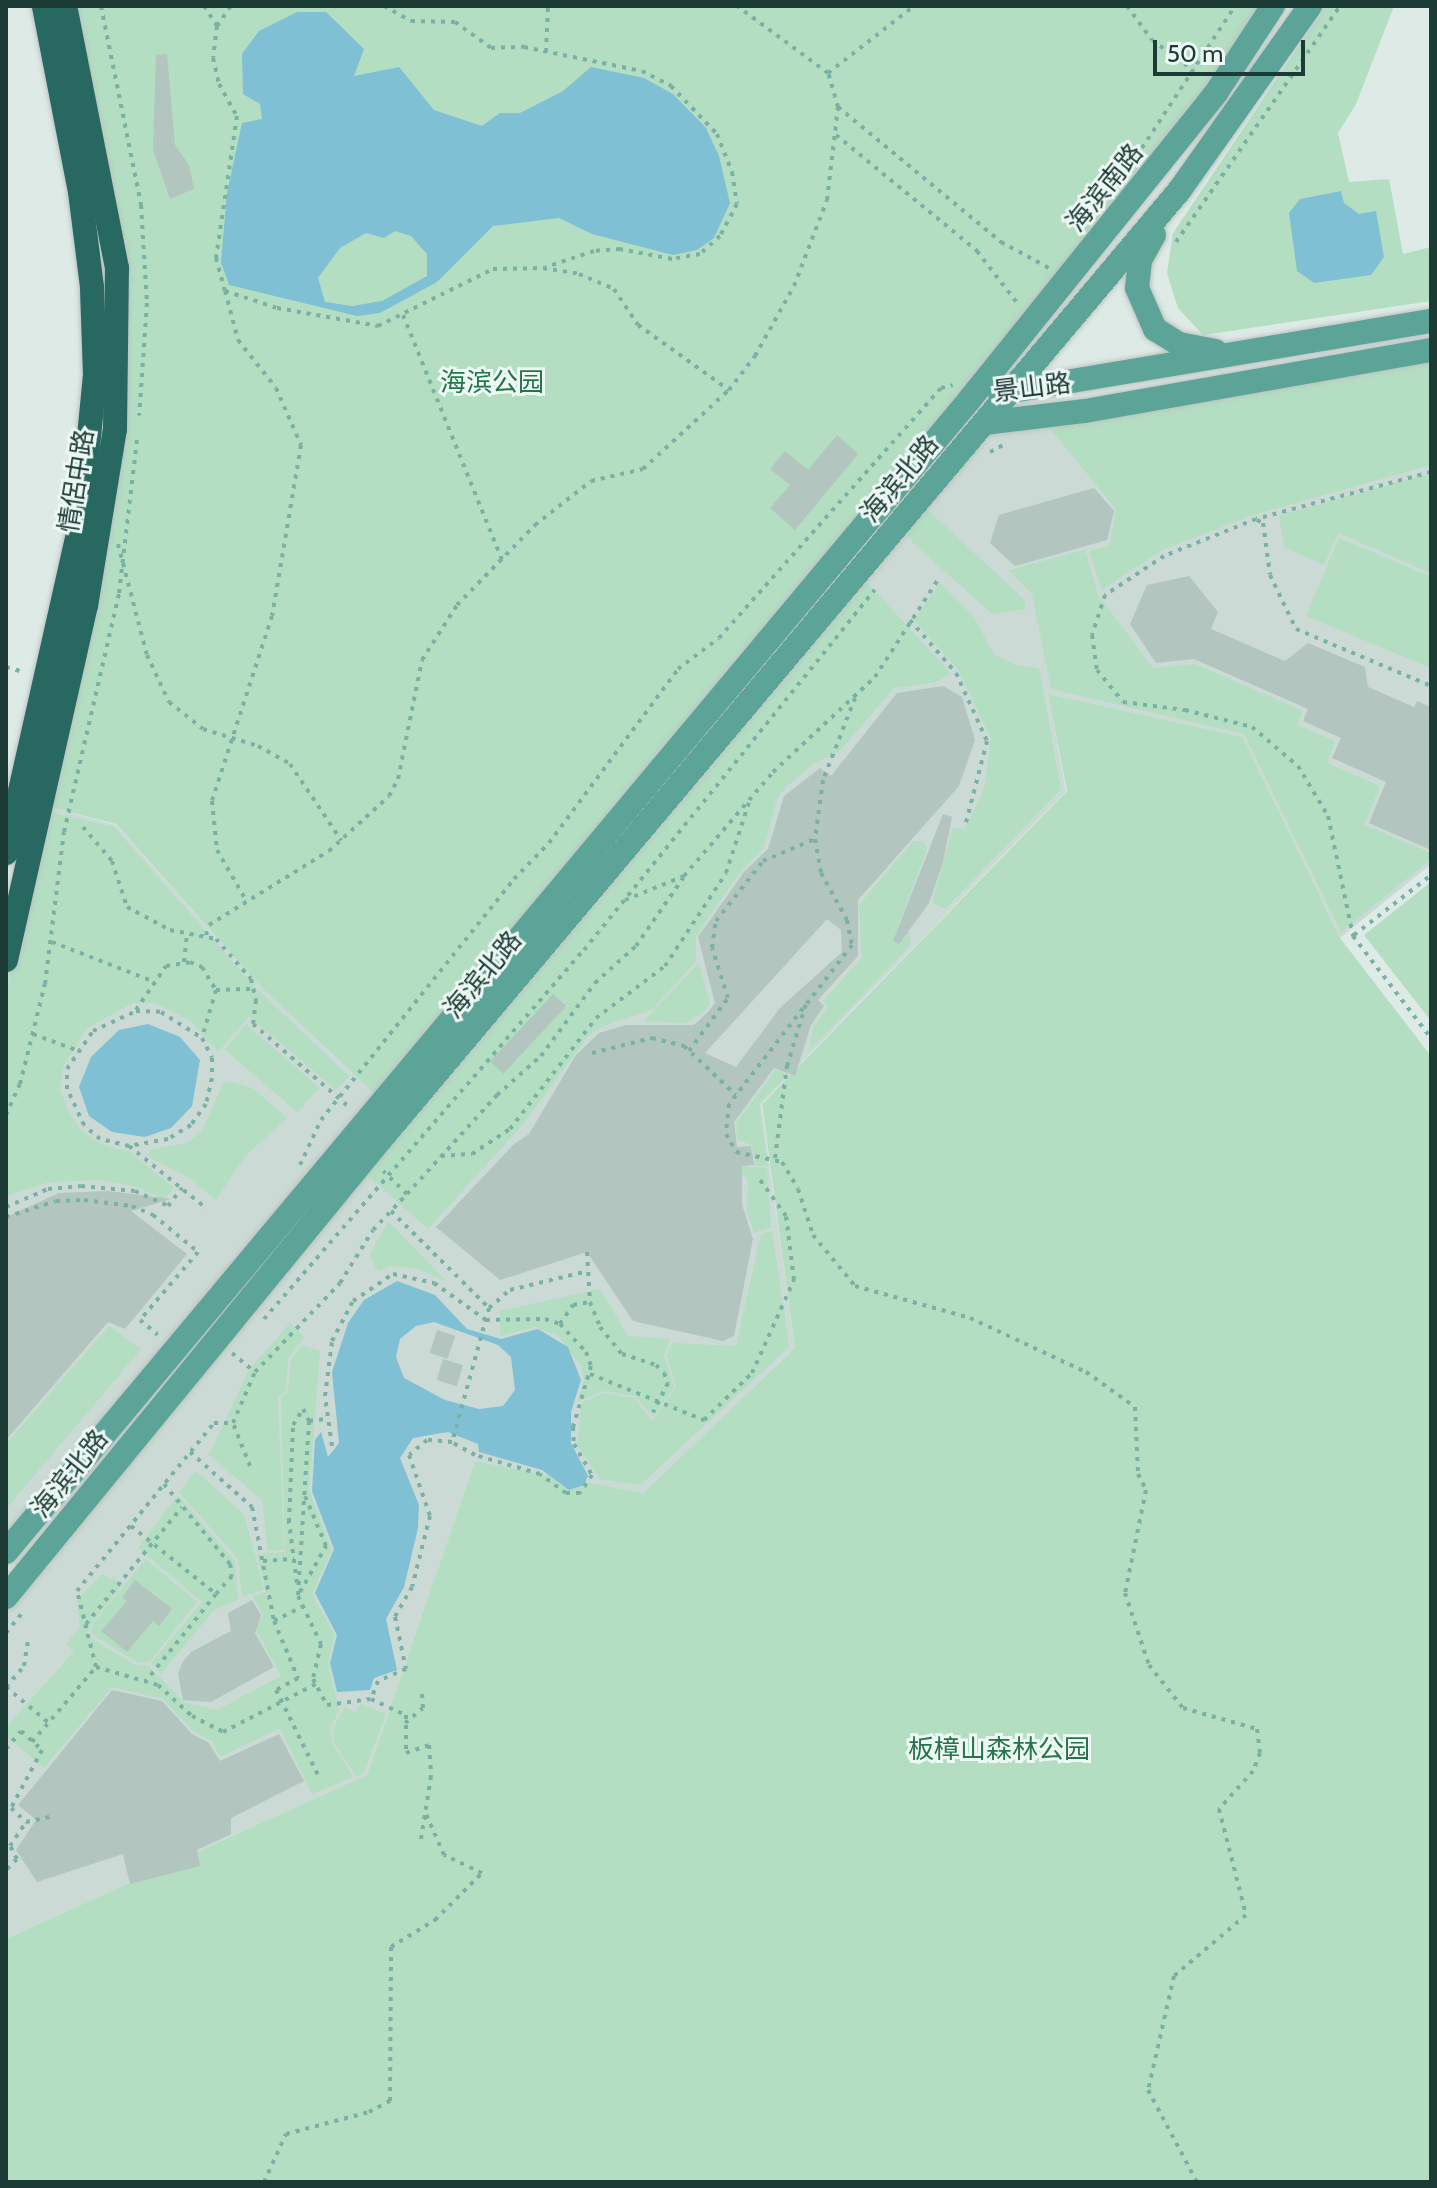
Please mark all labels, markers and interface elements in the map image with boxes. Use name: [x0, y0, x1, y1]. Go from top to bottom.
scale bar: [1157, 24, 1309, 74]
text: 50 m: [1167, 39, 1223, 68]
street label: 海滨南路: [1060, 138, 1150, 238]
park label: 海滨公园: [440, 367, 544, 399]
street label: 景山路: [991, 368, 1073, 408]
street label: 情侶中路: [53, 427, 101, 535]
street label: 海滨北路: [855, 429, 945, 529]
street label: 海滨北路: [438, 925, 528, 1025]
street label: 海滨北路: [25, 1424, 115, 1524]
park label: 板樟山森林公园: [908, 1734, 1090, 1766]

